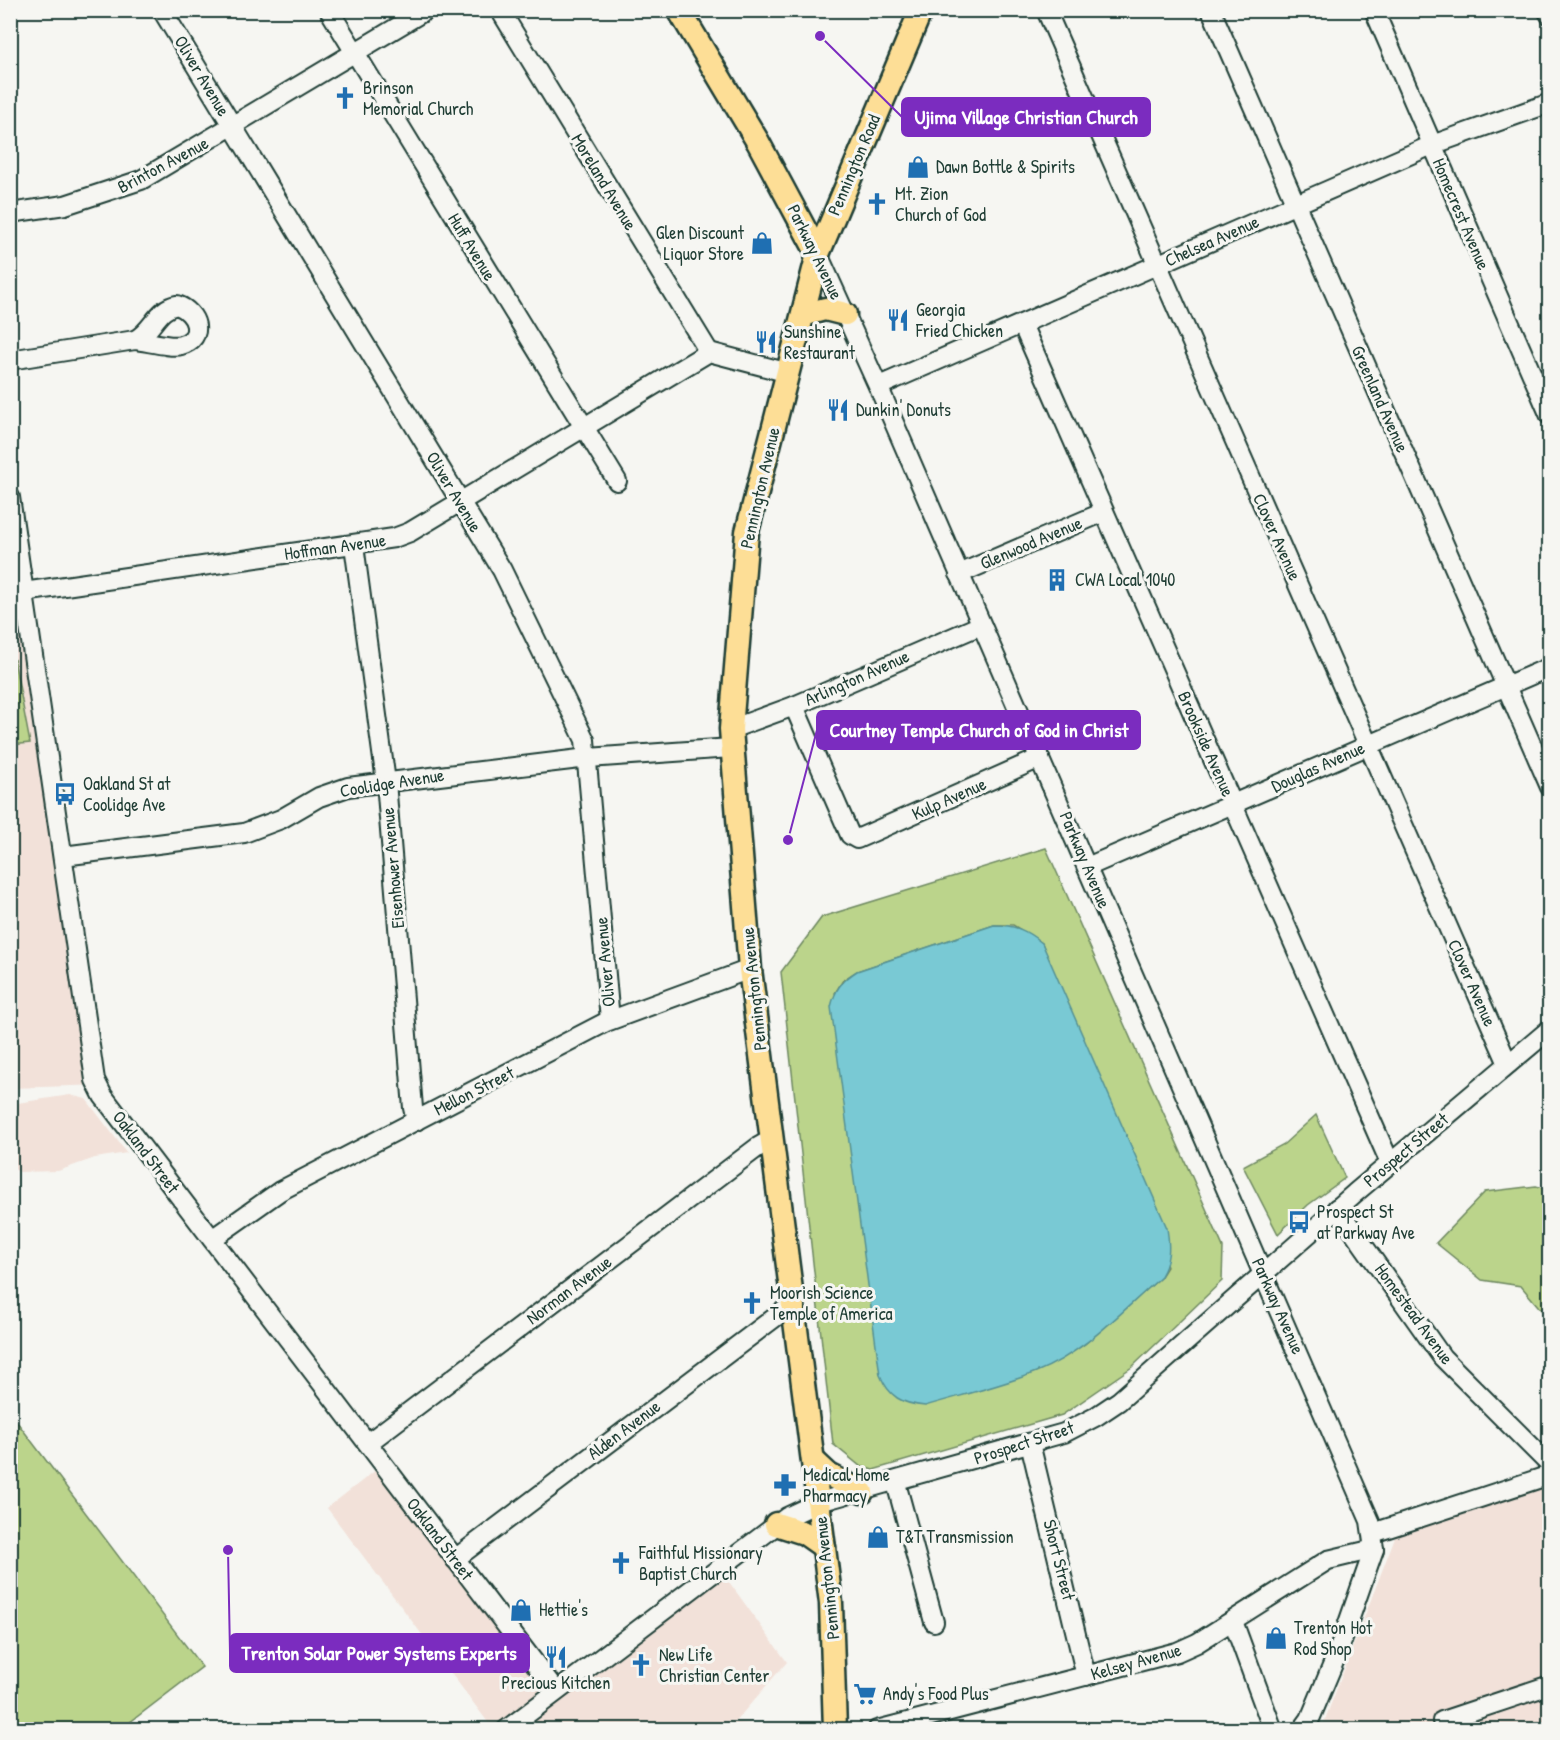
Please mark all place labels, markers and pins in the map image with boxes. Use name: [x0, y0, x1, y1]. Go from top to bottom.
place label: Brinson Memorial Church: [363, 75, 474, 121]
church icon: Brinson Memorial Church: [332, 85, 358, 111]
callout: Ujima Village Christian Church: [902, 98, 1150, 136]
shop icon: Dawn Bottle & Spirits: [905, 154, 931, 180]
place label: Dawn Bottle & Spirits: [936, 154, 1075, 179]
place label: Mt. Zion Church of God: [895, 181, 986, 227]
church icon: Mt. Zion Church of God: [864, 191, 890, 217]
place label: Glen Discount Liquor Store: [656, 220, 745, 266]
shop icon: Glen Discount Liquor Store: [749, 230, 775, 256]
place label: Georgia Fried Chicken: [915, 297, 1003, 343]
restaurant icon: Georgia Fried Chicken: [885, 307, 911, 333]
place label: Sunshine Restaurant: [784, 319, 856, 365]
restaurant icon: Sunshine Restaurant: [753, 329, 779, 355]
restaurant icon: Dunkin' Donuts: [825, 397, 851, 423]
place label: Dunkin' Donuts: [856, 397, 951, 422]
building icon: CWA Local 1040: [1044, 567, 1070, 593]
place label: CWA Local 1040: [1075, 567, 1175, 592]
callout: Courtney Temple Church of God in Christ: [817, 711, 1140, 749]
place label: Oakland St at Coolidge Ave: [83, 771, 171, 817]
bus stop icon: Oakland St at Coolidge Ave: [52, 781, 78, 807]
place label: Prospect St at Parkway Ave: [1317, 1199, 1415, 1245]
bus stop icon: Prospect St at Parkway Ave: [1286, 1209, 1312, 1235]
place label: Moorish Science Temple of America: [770, 1280, 893, 1326]
church icon: Moorish Science Temple of America: [739, 1290, 765, 1316]
place label: Medical Home Pharmacy: [803, 1462, 890, 1508]
pharmacy icon: Medical Home Pharmacy: [772, 1472, 798, 1498]
shop icon: T&T Transmission: [865, 1524, 891, 1550]
place label: T&T Transmission: [896, 1524, 1014, 1549]
place label: Faithful Missionary Baptist Church: [638, 1540, 763, 1586]
church icon: Faithful Missionary Baptist Church: [608, 1550, 634, 1576]
shop icon: Hettie's: [508, 1597, 534, 1623]
place label: Hettie's: [539, 1597, 588, 1622]
place label: Trenton Hot Rod Shop: [1294, 1615, 1373, 1661]
shop icon: Trenton Hot Rod Shop: [1263, 1625, 1289, 1651]
callout: Trenton Solar Power Systems Experts: [230, 1634, 529, 1672]
place label: New Life Christian Center: [659, 1642, 769, 1688]
restaurant icon: Precious Kitchen: [543, 1644, 569, 1670]
church icon: New Life Christian Center: [628, 1652, 654, 1678]
place label: Precious Kitchen: [502, 1670, 610, 1695]
supermarket icon: Andy's Food Plus: [852, 1681, 878, 1707]
place label: Andy's Food Plus: [883, 1681, 989, 1706]

